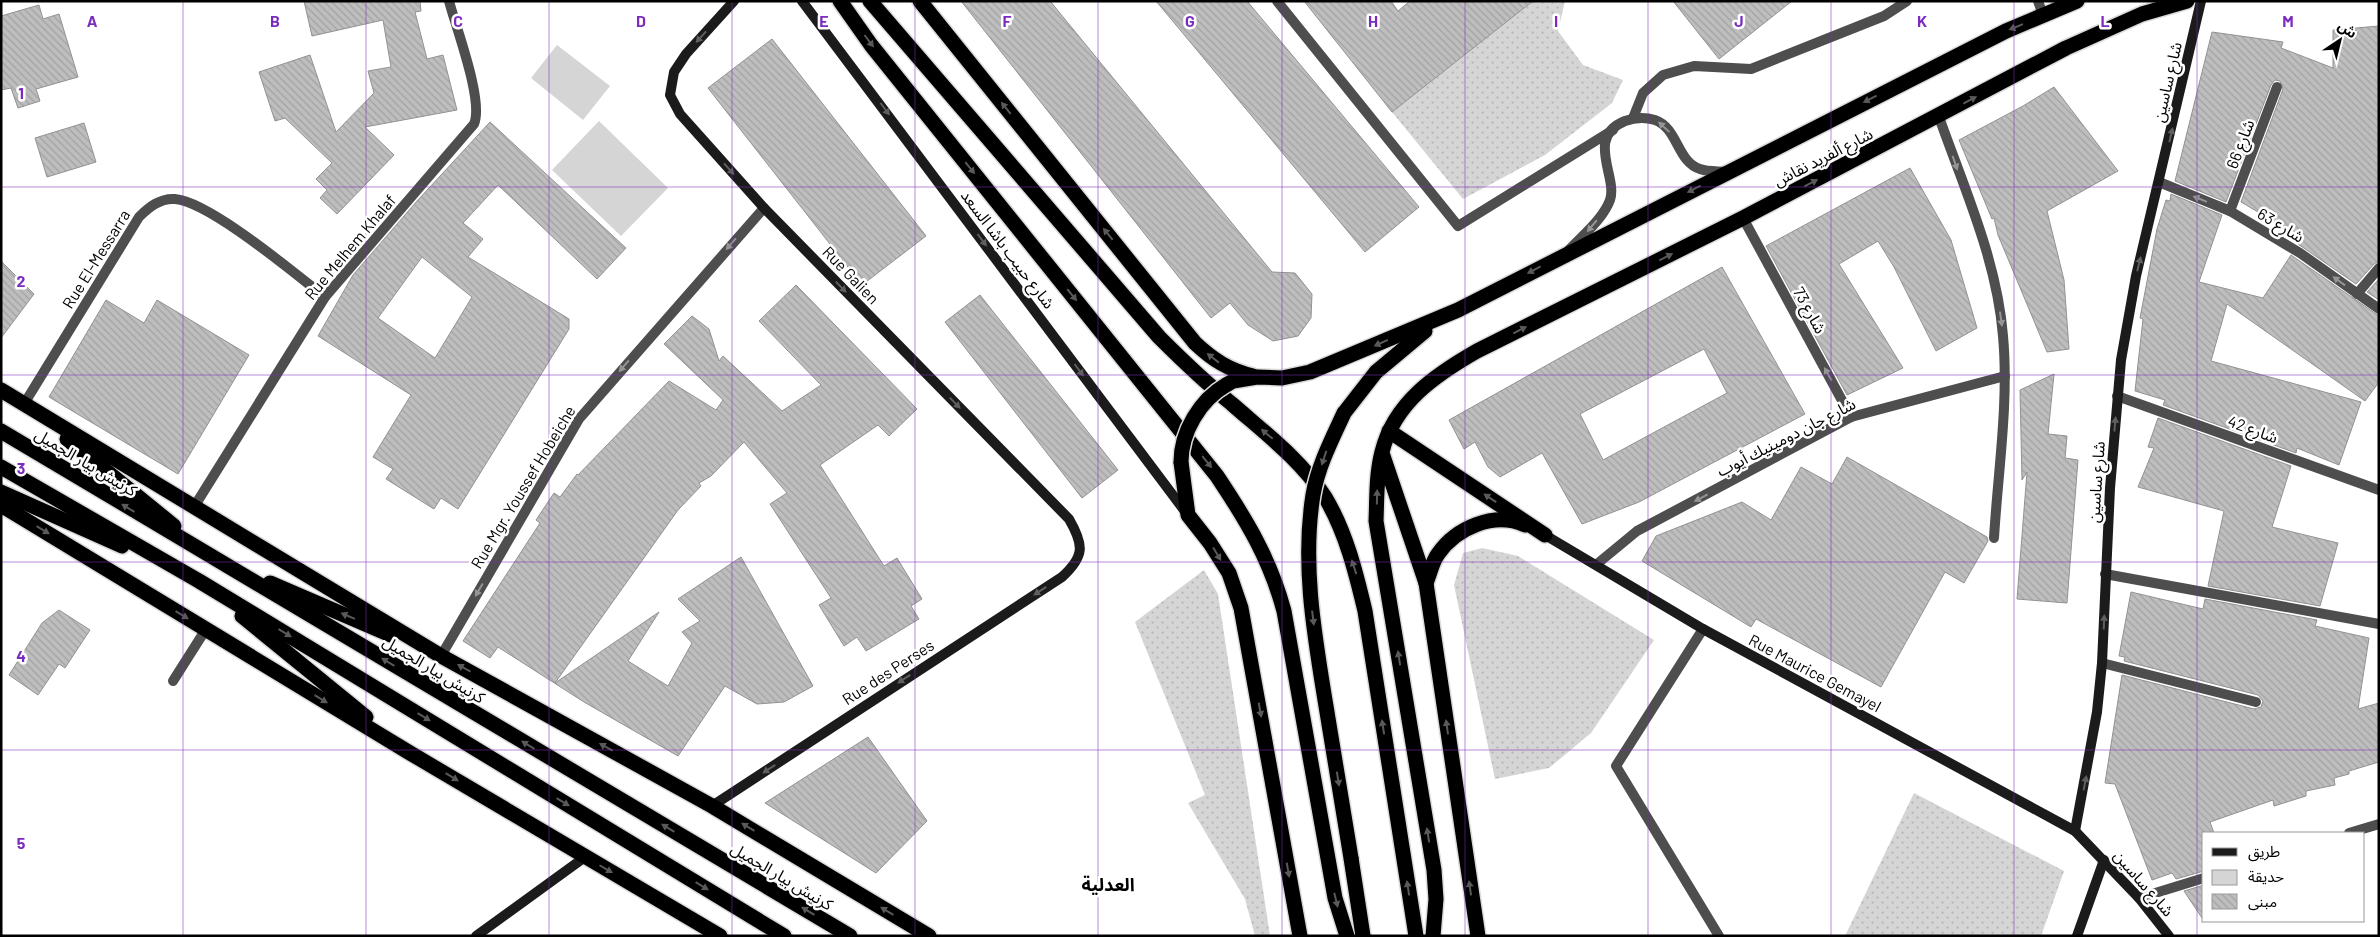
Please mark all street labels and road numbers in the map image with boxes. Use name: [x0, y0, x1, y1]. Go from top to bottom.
street label: شارع ساسين: [2148, 40, 2189, 125]
street label: شارع 66: [2222, 117, 2261, 172]
street label: شارع ألفريد نقاش: [1770, 123, 1877, 193]
street label: شارع حبيب باشا السعد: [954, 186, 1059, 314]
street label: Rue Melhem Khalaf: [300, 190, 399, 303]
street label: شارع 63: [2253, 203, 2308, 249]
street label: Rue El-Messarra: [58, 206, 133, 312]
street label: Rue Galien: [819, 242, 884, 307]
street label: شارع 73: [1786, 283, 1831, 338]
street label: شارع جان دومينيك أيوب: [1713, 393, 1860, 483]
street label: Rue Mgr. Youssef Hobeiche: [466, 402, 579, 572]
street label: شارع 42: [2224, 411, 2281, 450]
street label: كرنيش بيار الجميل: [31, 424, 141, 500]
street label: شارع ساسين: [2083, 441, 2112, 524]
street label: Rue Maurice Gemayel: [1746, 630, 1885, 715]
street label: كرنيش بيار الجميل: [379, 631, 489, 707]
street label: Rue des Perses: [838, 635, 937, 708]
street label: كرنيش بيار الجميل: [727, 838, 837, 914]
street label: شارع ساسين: [2107, 846, 2178, 922]

